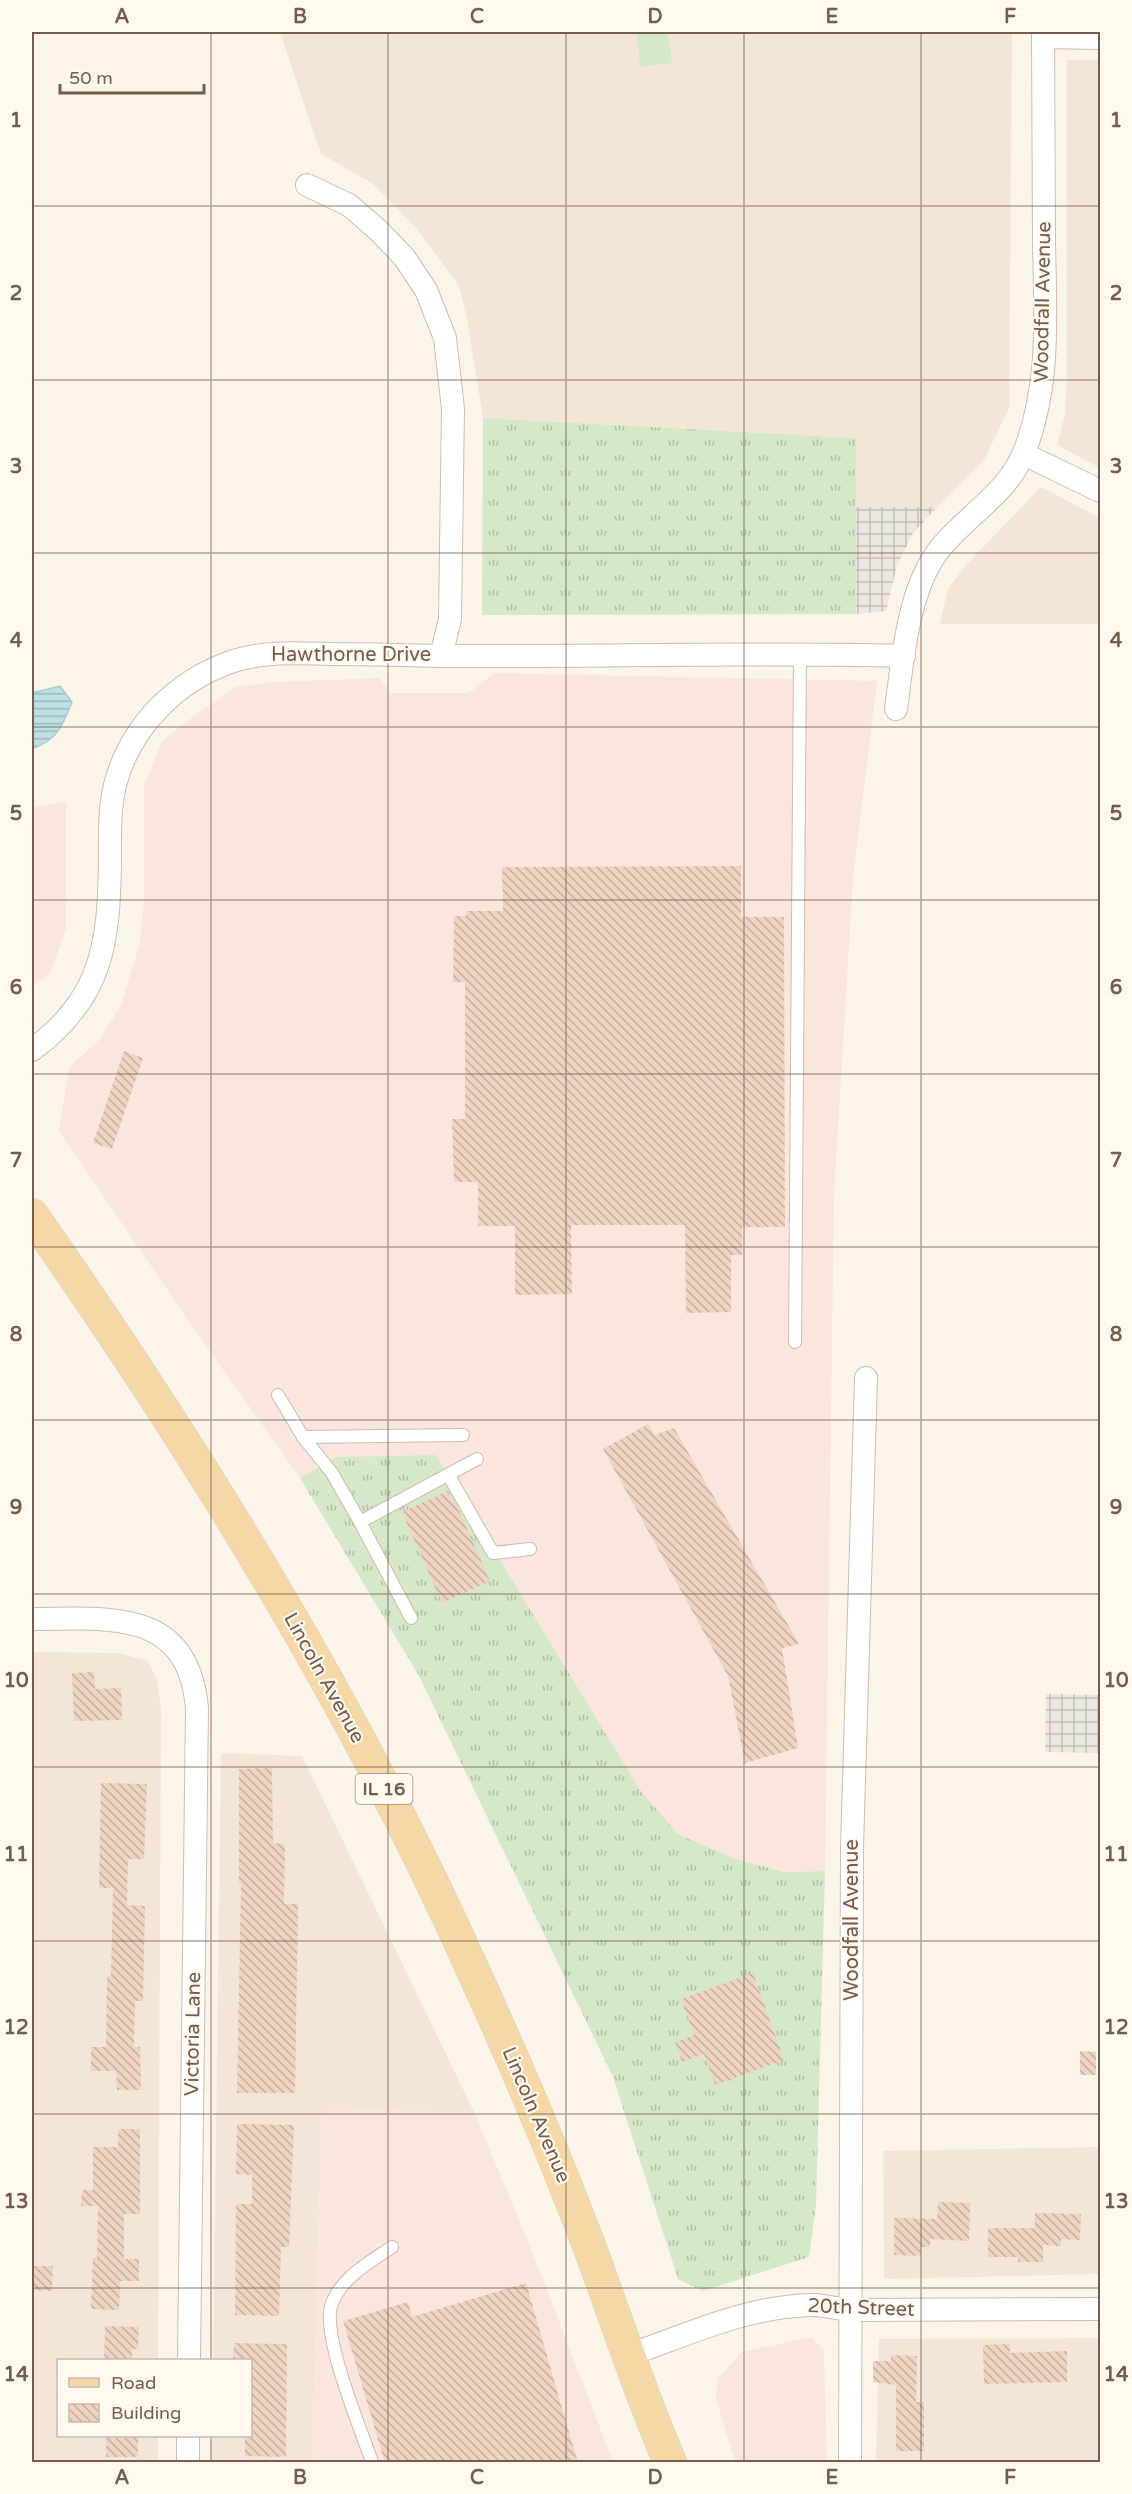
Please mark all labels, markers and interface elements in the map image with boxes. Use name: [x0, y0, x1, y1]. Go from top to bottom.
text: A: [115, 5, 130, 29]
text: B: [293, 5, 307, 29]
text: C: [470, 5, 484, 29]
text: D: [647, 5, 663, 29]
text: E: [826, 5, 839, 29]
text: F: [1004, 5, 1016, 29]
scale bar: [60, 57, 204, 95]
text: 50 m: [69, 67, 113, 89]
text: 1: [10, 109, 22, 133]
text: 1: [1110, 109, 1122, 133]
street label: Woodfall Avenue: [1030, 221, 1056, 383]
text: 2: [10, 282, 22, 306]
text: 2: [1110, 282, 1122, 306]
text: 3: [10, 455, 22, 479]
text: 3: [1110, 455, 1122, 479]
text: 4: [10, 629, 23, 653]
text: 4: [1110, 629, 1123, 653]
street label: Hawthorne Drive: [271, 643, 431, 667]
text: 5: [10, 802, 22, 826]
text: 5: [1110, 802, 1122, 826]
text: 6: [10, 976, 22, 1000]
text: 6: [1110, 976, 1122, 1000]
text: 7: [10, 1149, 22, 1173]
text: 7: [1110, 1149, 1122, 1173]
text: 8: [10, 1323, 22, 1347]
text: 8: [1110, 1323, 1122, 1347]
text: 9: [10, 1496, 22, 1520]
text: 9: [1110, 1496, 1122, 1520]
street label: Lincoln Avenue: [278, 1609, 370, 1747]
text: 10: [3, 1669, 29, 1693]
text: 10: [1103, 1669, 1129, 1693]
road number: IL 16: [356, 1774, 412, 1804]
street label: Woodfall Avenue: [840, 1839, 864, 2001]
text: 11: [3, 1843, 29, 1867]
text: 11: [1103, 1843, 1129, 1867]
street label: Victoria Lane: [180, 1972, 206, 2096]
text: 12: [3, 2016, 29, 2040]
text: 12: [1103, 2016, 1129, 2040]
street label: Lincoln Avenue: [497, 2043, 575, 2187]
text: 13: [3, 2190, 29, 2214]
text: 13: [1103, 2190, 1129, 2214]
street label: 20th Street: [807, 2294, 915, 2322]
legend: [57, 2359, 252, 2437]
text: 14: [3, 2363, 29, 2387]
text: 14: [1103, 2363, 1129, 2387]
text: Road: [111, 2372, 156, 2394]
text: Building: [111, 2402, 181, 2424]
text: A: [115, 2466, 130, 2490]
text: B: [293, 2466, 307, 2490]
text: C: [470, 2466, 484, 2490]
text: D: [647, 2466, 663, 2490]
text: E: [826, 2466, 839, 2490]
text: F: [1004, 2466, 1016, 2490]

